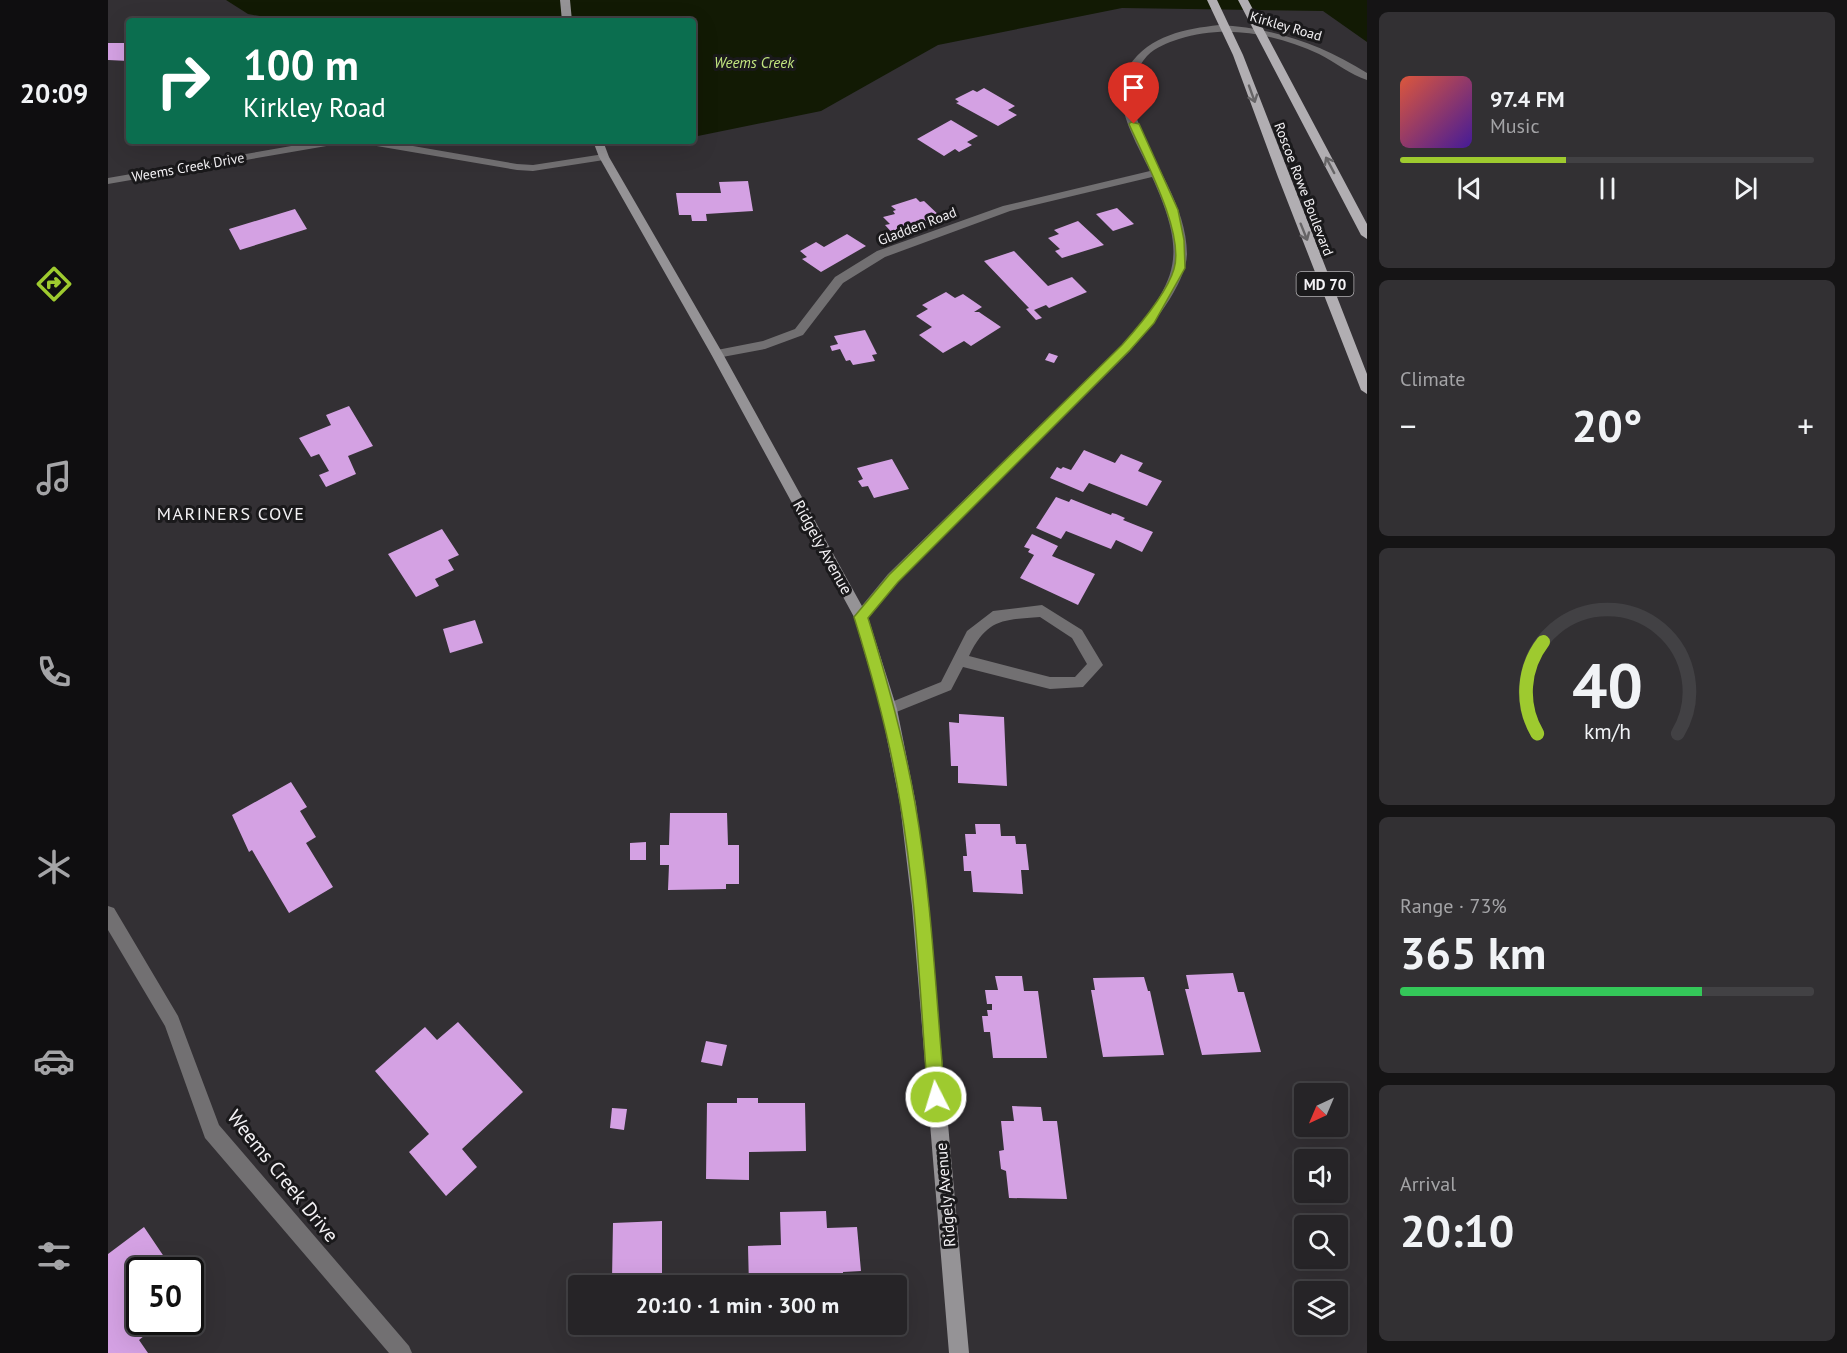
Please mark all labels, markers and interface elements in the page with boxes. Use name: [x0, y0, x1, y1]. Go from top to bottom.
street label: Kirkley Road: [1248, 7, 1324, 45]
text: 100 m: [243, 37, 359, 92]
icon: right: [144, 42, 222, 120]
water label: Weems Creek: [714, 53, 795, 72]
pin: [1108, 62, 1159, 124]
icon: arrive: [1117, 71, 1150, 104]
text: 20:09: [20, 76, 88, 110]
one-way arrow: [1248, 84, 1259, 102]
text: 97.4 FM: [1490, 85, 1565, 113]
text: Kirkley Road: [243, 90, 386, 124]
text: Music: [1490, 113, 1539, 139]
street label: Roscoe Rowe Boulevard: [1270, 120, 1338, 258]
street label: Weems Creek Drive: [130, 148, 246, 186]
one-way arrow: [1324, 157, 1336, 174]
icon: previous: [1453, 172, 1486, 205]
icon: pause: [1591, 172, 1624, 205]
icon: next: [1729, 172, 1762, 205]
street label: Gladden Road: [875, 203, 959, 249]
one-way arrow: [1299, 222, 1310, 240]
icon: directions: [33, 263, 75, 305]
road number: MD 70: [1296, 272, 1354, 296]
text: Climate: [1400, 366, 1466, 392]
text: 20°: [1572, 396, 1642, 454]
text: −: [1400, 404, 1417, 447]
text: +: [1797, 404, 1814, 447]
icon: music: [33, 457, 75, 499]
street label: Ridgely Avenue: [789, 496, 857, 598]
district label: MARINERS COVE: [157, 502, 305, 525]
text: 40: [1572, 644, 1642, 725]
icon: phone: [33, 651, 75, 693]
text: km/h: [1583, 717, 1630, 745]
icon: climate: [33, 846, 75, 888]
text: Range · 73%: [1400, 893, 1507, 919]
text: 365 km: [1400, 923, 1546, 981]
icon: car: [33, 1040, 75, 1082]
position arrow: [904, 1065, 968, 1129]
north arrow: [1294, 1083, 1348, 1137]
map controls: [1294, 1083, 1348, 1335]
street label: Weems Creek Drive: [222, 1104, 344, 1248]
street label: Ridgely Avenue: [930, 1142, 960, 1248]
button: sound: [1294, 1149, 1348, 1203]
text: Arrival: [1400, 1171, 1456, 1197]
text: 20:10: [1400, 1201, 1514, 1259]
button: search: [1294, 1215, 1348, 1269]
icon: filters: [33, 1235, 75, 1277]
speed limit sign: 50: [126, 1257, 204, 1335]
button: layers: [1294, 1281, 1348, 1335]
text: 20:10 · 1 min · 300 m: [636, 1291, 839, 1319]

